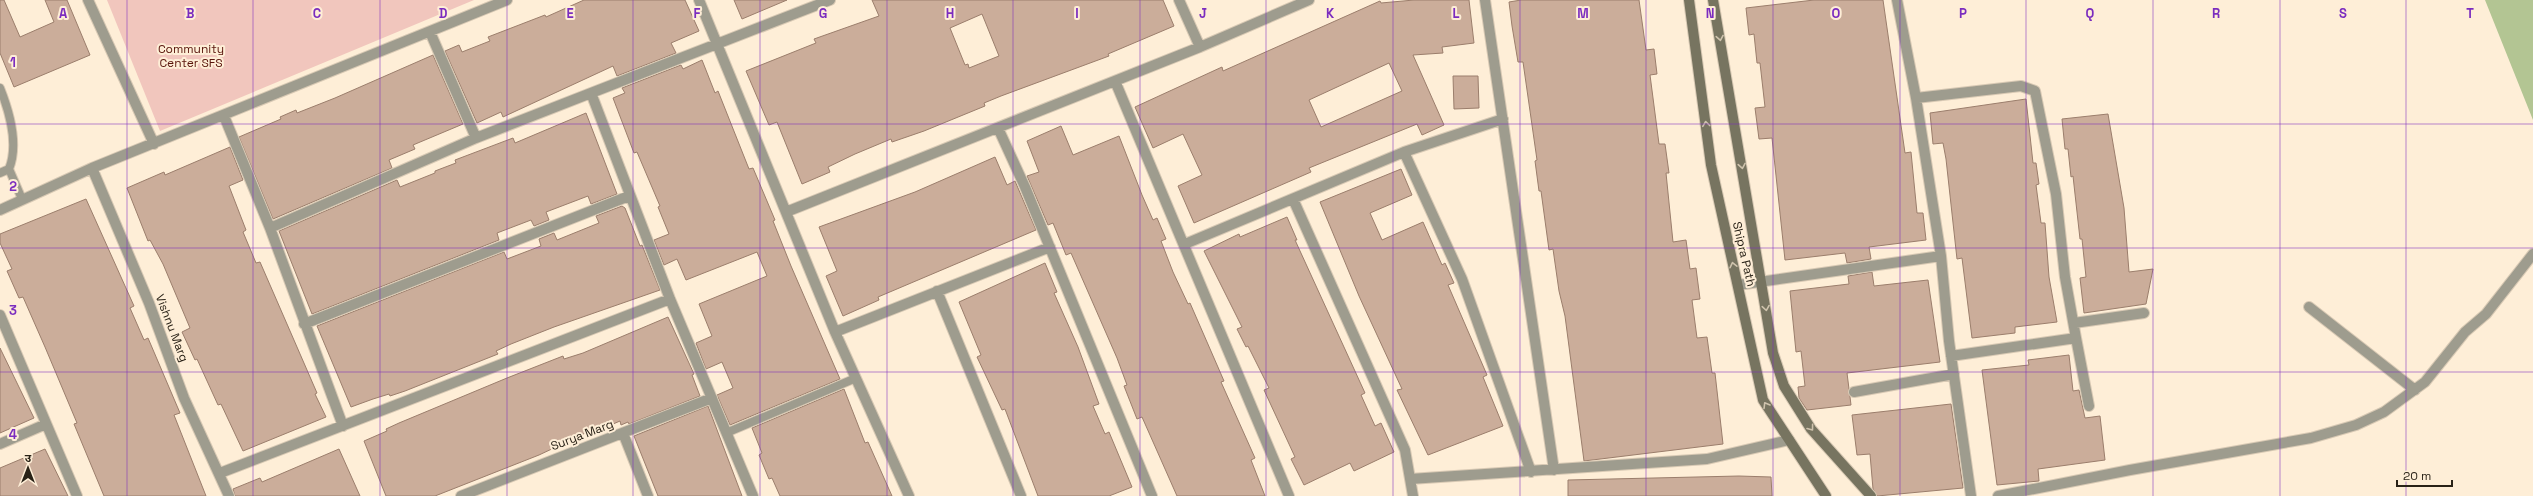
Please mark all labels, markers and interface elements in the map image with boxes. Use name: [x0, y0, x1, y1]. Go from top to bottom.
text: A: [59, 5, 68, 22]
text: B: [186, 5, 195, 22]
text: C: [313, 5, 321, 22]
text: D: [439, 5, 448, 22]
text: E: [566, 5, 574, 22]
text: F: [694, 5, 701, 22]
text: G: [819, 5, 827, 22]
text: H: [946, 5, 954, 22]
text: I: [1075, 5, 1079, 22]
text: J: [1199, 5, 1207, 22]
text: K: [1326, 5, 1335, 22]
text: L: [1452, 5, 1460, 22]
text: M: [1577, 5, 1589, 22]
text: N: [1706, 5, 1714, 22]
text: O: [1832, 5, 1841, 22]
text: P: [1959, 5, 1967, 22]
text: Q: [2086, 5, 2095, 22]
text: R: [2212, 5, 2220, 22]
text: S: [2339, 5, 2347, 22]
text: T: [2466, 5, 2474, 22]
one-way arrow: [1715, 35, 1724, 41]
park label: Community Center SFS: [158, 41, 224, 71]
text: 1: [10, 54, 16, 71]
one-way arrow: [1701, 121, 1710, 127]
one-way arrow: [1738, 163, 1746, 170]
text: 2: [9, 178, 17, 195]
street label: Shipra Path: [1729, 220, 1759, 288]
one-way arrow: [1730, 262, 1738, 268]
street label: Vishnu Marg: [152, 292, 192, 364]
text: 3: [9, 302, 17, 319]
one-way arrow: [1762, 305, 1770, 311]
one-way arrow: [1764, 402, 1771, 409]
street label: Surya Marg: [548, 416, 616, 454]
one-way arrow: [1806, 424, 1813, 431]
text: 4: [9, 426, 17, 443]
north arrow: [8, 448, 48, 488]
text: उ: [25, 451, 32, 465]
scale bar: [2397, 462, 2452, 488]
text: 20 m: [2403, 468, 2431, 484]

